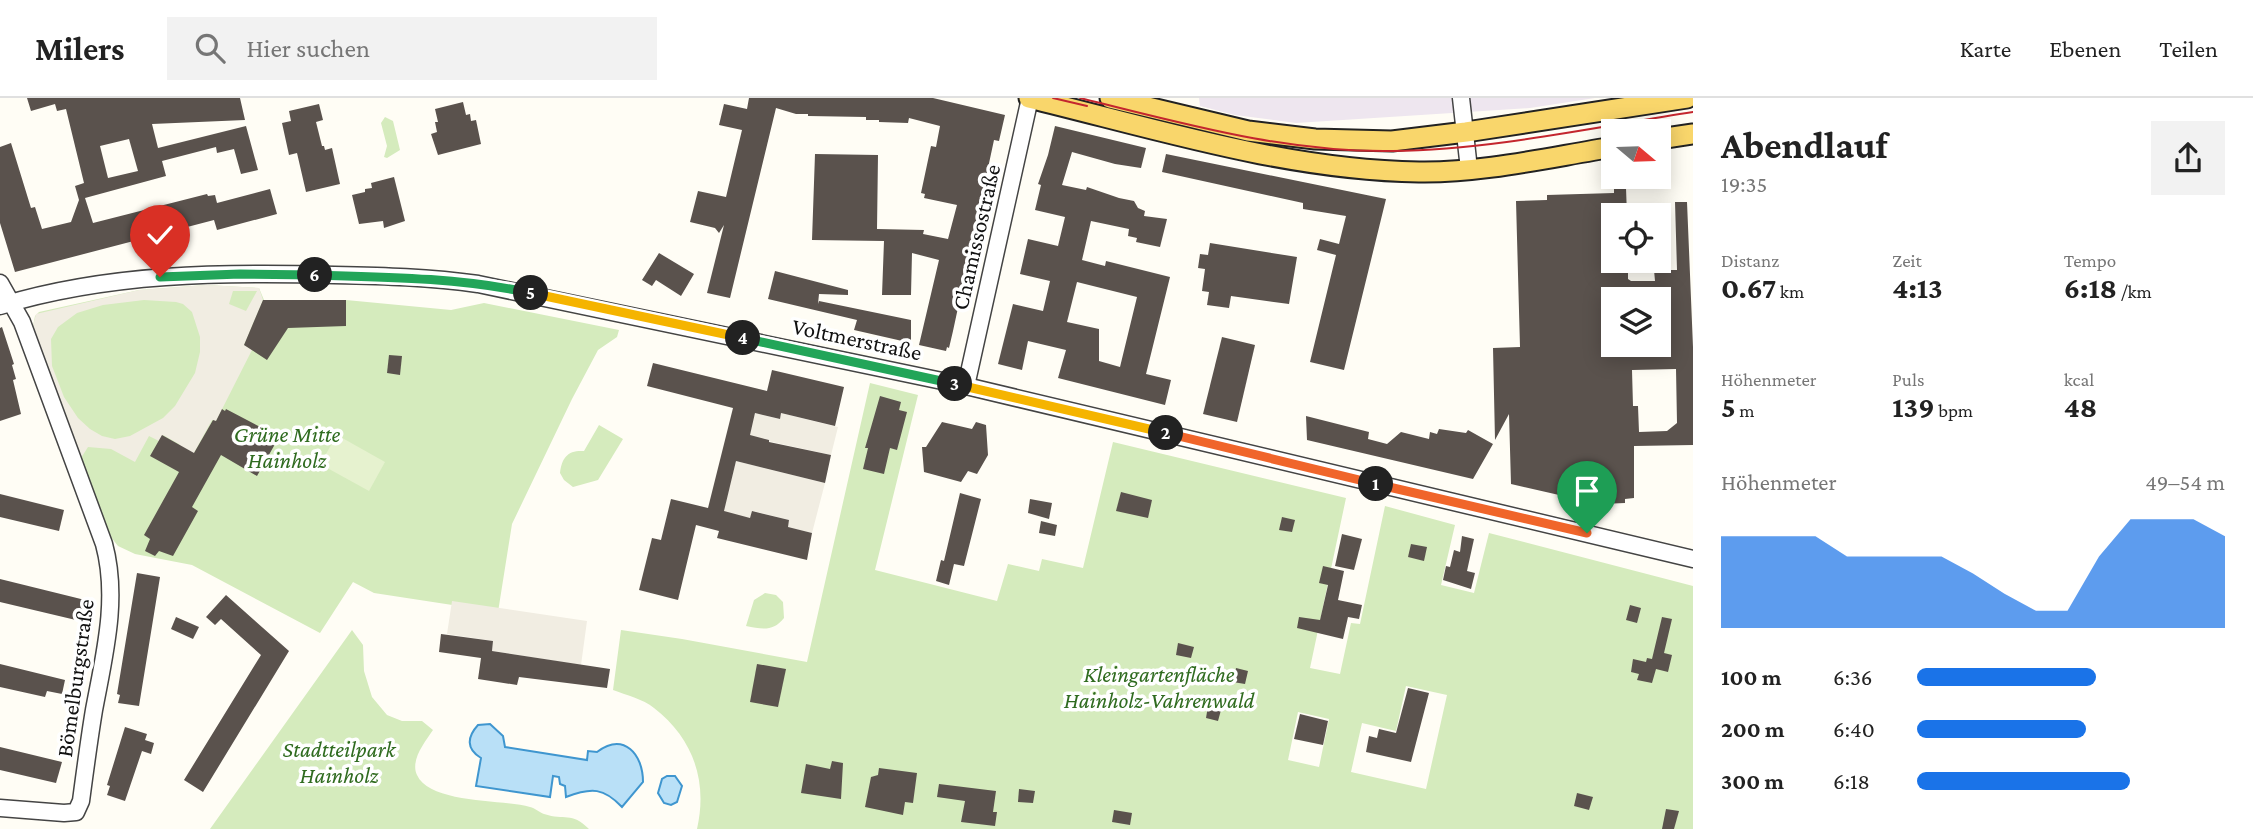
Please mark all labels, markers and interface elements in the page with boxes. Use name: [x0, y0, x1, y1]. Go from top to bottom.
search box: [167, 17, 657, 80]
icon: search: [191, 29, 229, 67]
text: Milers: [35, 30, 125, 67]
text: Hier suchen: [247, 34, 370, 63]
text: Karte: [1960, 35, 2011, 62]
text: Ebenen: [2049, 35, 2121, 62]
text: Teilen: [2159, 35, 2218, 62]
north arrow: [1601, 119, 1671, 189]
map controls: [1601, 119, 1671, 357]
button: share: [2151, 121, 2225, 195]
text: Abendlauf: [1721, 124, 1888, 166]
street label: Chamissostraße: [947, 162, 1005, 312]
text: 19:35: [1721, 171, 1767, 197]
button: locate: [1601, 203, 1671, 273]
pin: [130, 205, 190, 277]
icon: check: [141, 216, 179, 254]
text: Distanz: [1721, 250, 1779, 271]
text: Zeit: [1892, 250, 1922, 271]
text: Tempo: [2064, 250, 2116, 271]
pin: 6: [298, 258, 332, 292]
text: 6: [309, 264, 320, 285]
text: 0.67: [1721, 271, 1776, 304]
text: 4:13: [1892, 271, 1943, 304]
text: 6:18: [2064, 271, 2117, 304]
pin: 5: [514, 276, 548, 310]
text: km: [1776, 281, 1804, 302]
text: /km: [2117, 281, 2152, 302]
text: 5: [526, 282, 535, 303]
button: layers: [1601, 287, 1671, 357]
street label: Voltmerstraße: [790, 313, 924, 365]
pin: 4: [726, 320, 760, 356]
text: 4: [737, 327, 748, 348]
pin: 3: [937, 366, 972, 402]
text: Höhenmeter: [1721, 369, 1817, 390]
text: Puls: [1892, 369, 1924, 390]
text: kcal: [2064, 369, 2094, 390]
text: 3: [950, 373, 959, 394]
text: 5: [1721, 390, 1736, 423]
text: 139: [1892, 390, 1935, 423]
text: 48: [2064, 390, 2097, 423]
text: m: [1736, 400, 1755, 421]
text: bpm: [1935, 400, 1973, 421]
pin: 2: [1148, 416, 1184, 450]
park label: Grüne Mitte Hainholz: [234, 421, 340, 473]
text: 2: [1161, 422, 1170, 443]
pin: [1557, 461, 1617, 533]
pin: 1: [1358, 466, 1394, 502]
text: Höhenmeter: [1721, 469, 1837, 495]
text: 49–54 m: [2145, 469, 2225, 495]
icon: arrive: [1568, 472, 1606, 510]
text: 1: [1372, 473, 1379, 494]
street label: Bömelburgstraße: [51, 597, 99, 759]
park label: Kleingartenfläche Hainholz-Vahrenwald: [1064, 661, 1256, 713]
text: 100 m: [1721, 664, 1781, 690]
text: 6:36: [1833, 664, 1873, 690]
text: 200 m: [1721, 716, 1785, 742]
text: 6:40: [1833, 716, 1875, 742]
park label: Stadtteilpark Hainholz: [283, 736, 396, 788]
text: 300 m: [1721, 768, 1784, 794]
text: 6:18: [1833, 768, 1870, 794]

